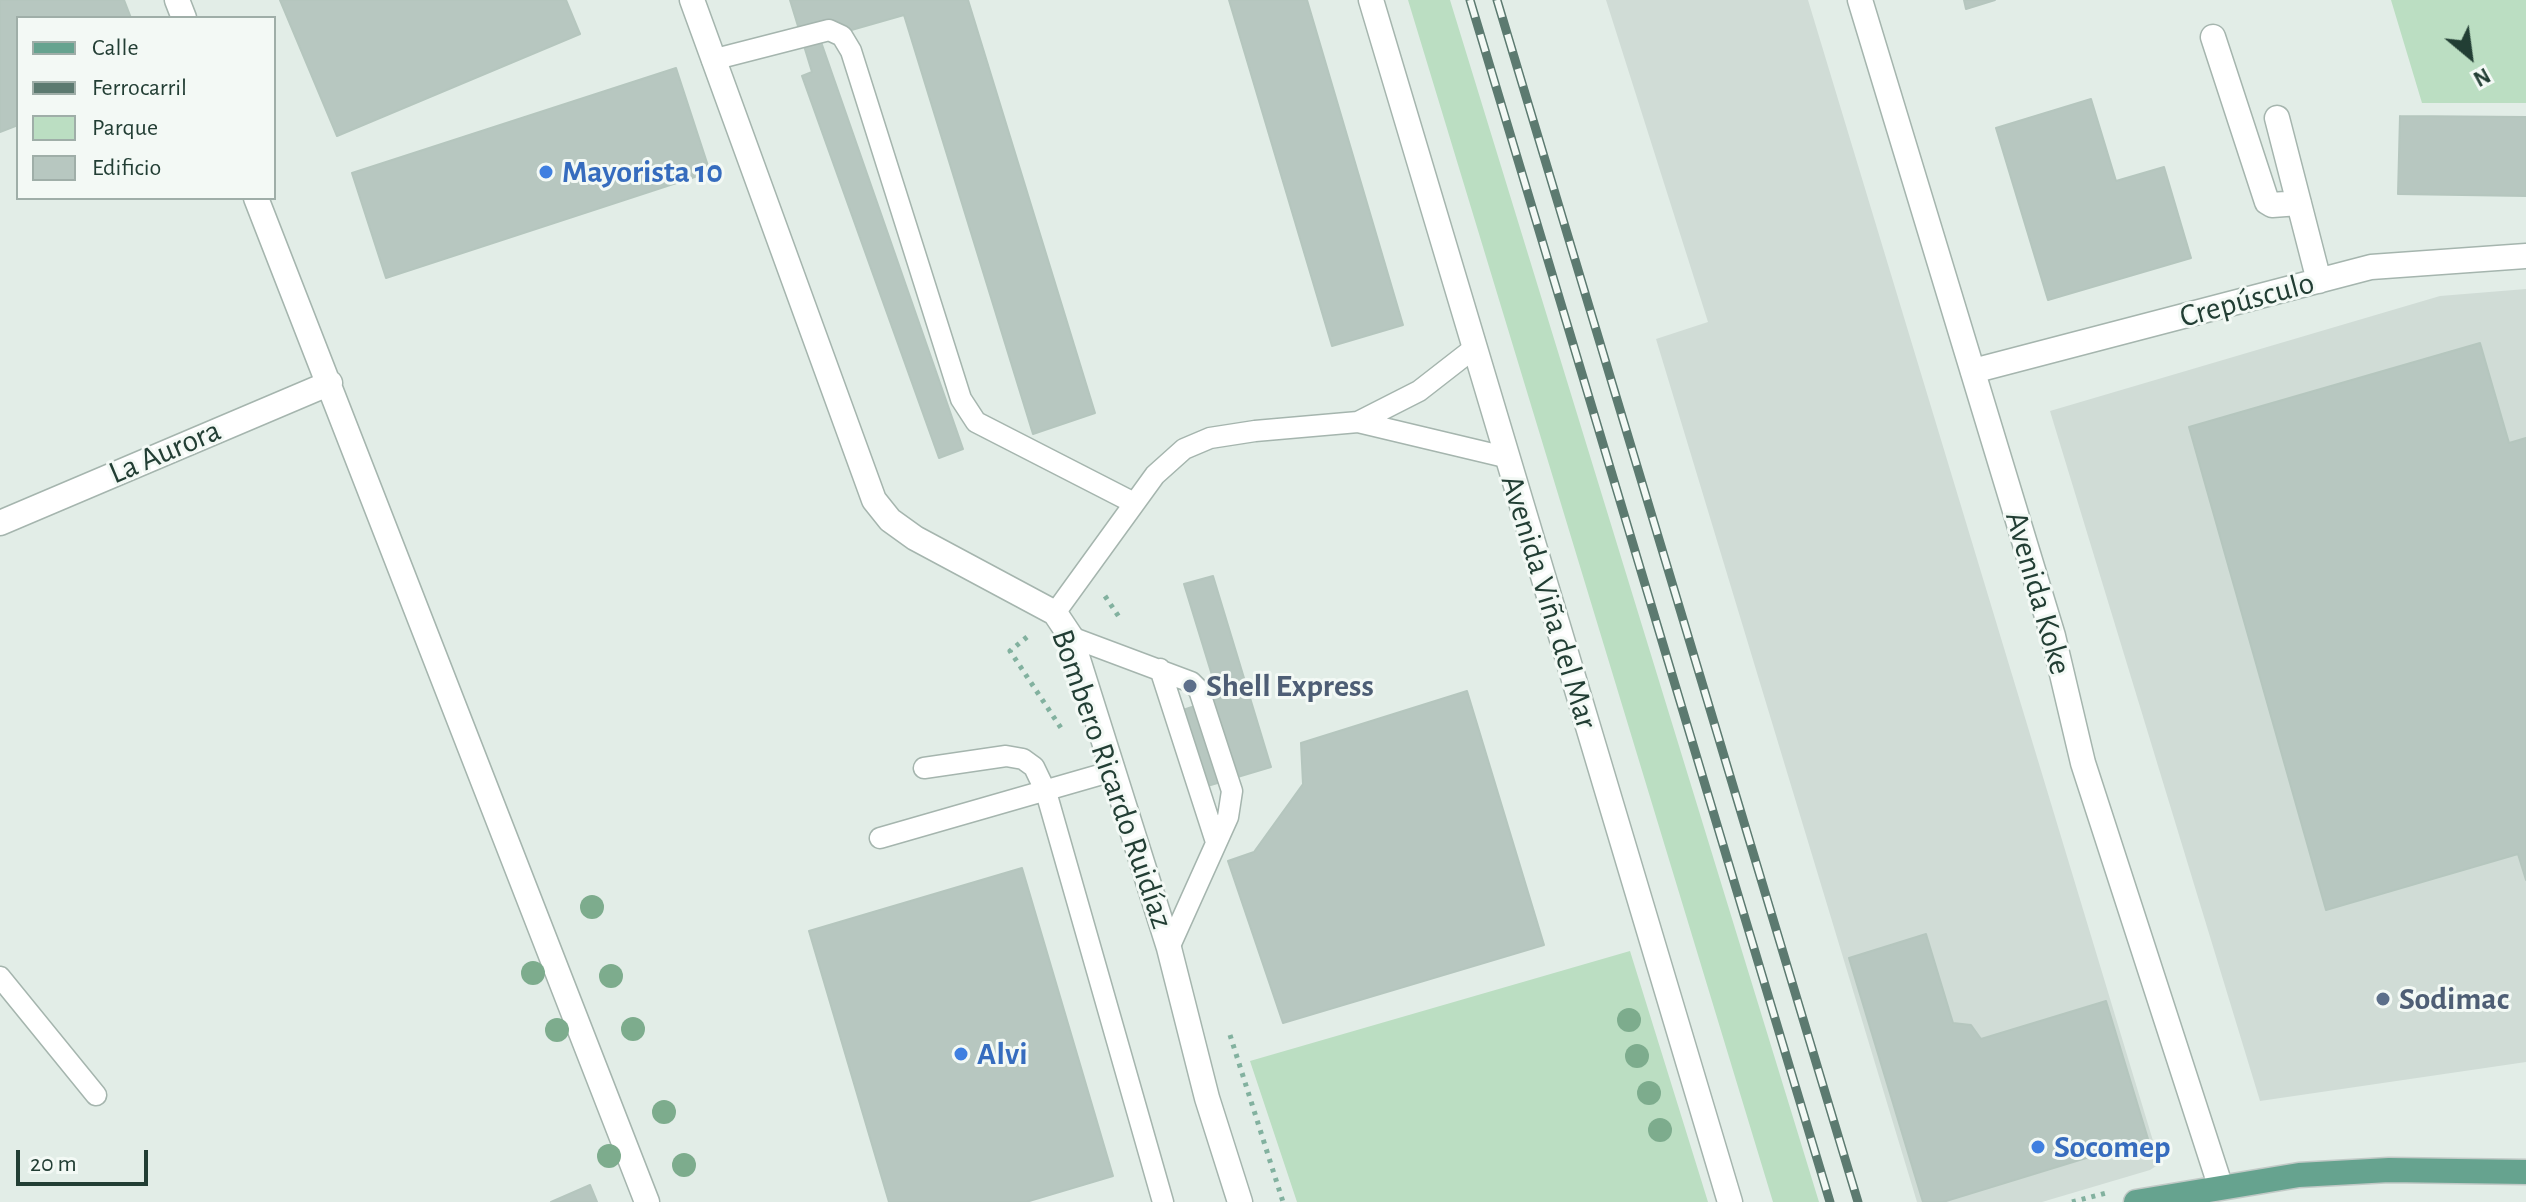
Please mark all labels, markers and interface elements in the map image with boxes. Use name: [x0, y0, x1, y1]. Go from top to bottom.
legend: [16, 16, 276, 200]
north arrow: [2430, 16, 2510, 96]
text: Calle: [92, 36, 139, 60]
text: N: [2470, 64, 2494, 90]
text: Ferrocarril: [92, 76, 187, 100]
text: Parque: [92, 116, 158, 140]
place label: Mayorista 10: [562, 153, 723, 191]
text: Edificio: [92, 156, 161, 180]
marker: Mayorista 10: [537, 163, 555, 181]
street label: Crepúsculo: [2175, 264, 2319, 336]
street label: La Aurora: [103, 411, 227, 493]
street label: Avenida Viña del Mar: [1492, 471, 1606, 733]
street label: Avenida Koke: [1996, 507, 2080, 679]
street label: Bombero Ricardo Ruidíaz: [1043, 624, 1181, 934]
place label: Shell Express: [1206, 667, 1374, 705]
marker: Shell Express: [1181, 677, 1199, 695]
place label: Sodimac: [2399, 980, 2509, 1018]
marker: Sodimac: [2374, 990, 2392, 1008]
place label: Alvi: [977, 1035, 1027, 1073]
marker: Alvi: [952, 1045, 970, 1063]
place label: Socomep: [2054, 1128, 2171, 1166]
scale bar: [20, 1134, 152, 1184]
marker: Socomep: [2029, 1138, 2047, 1156]
text: 20 m: [30, 1152, 77, 1176]

